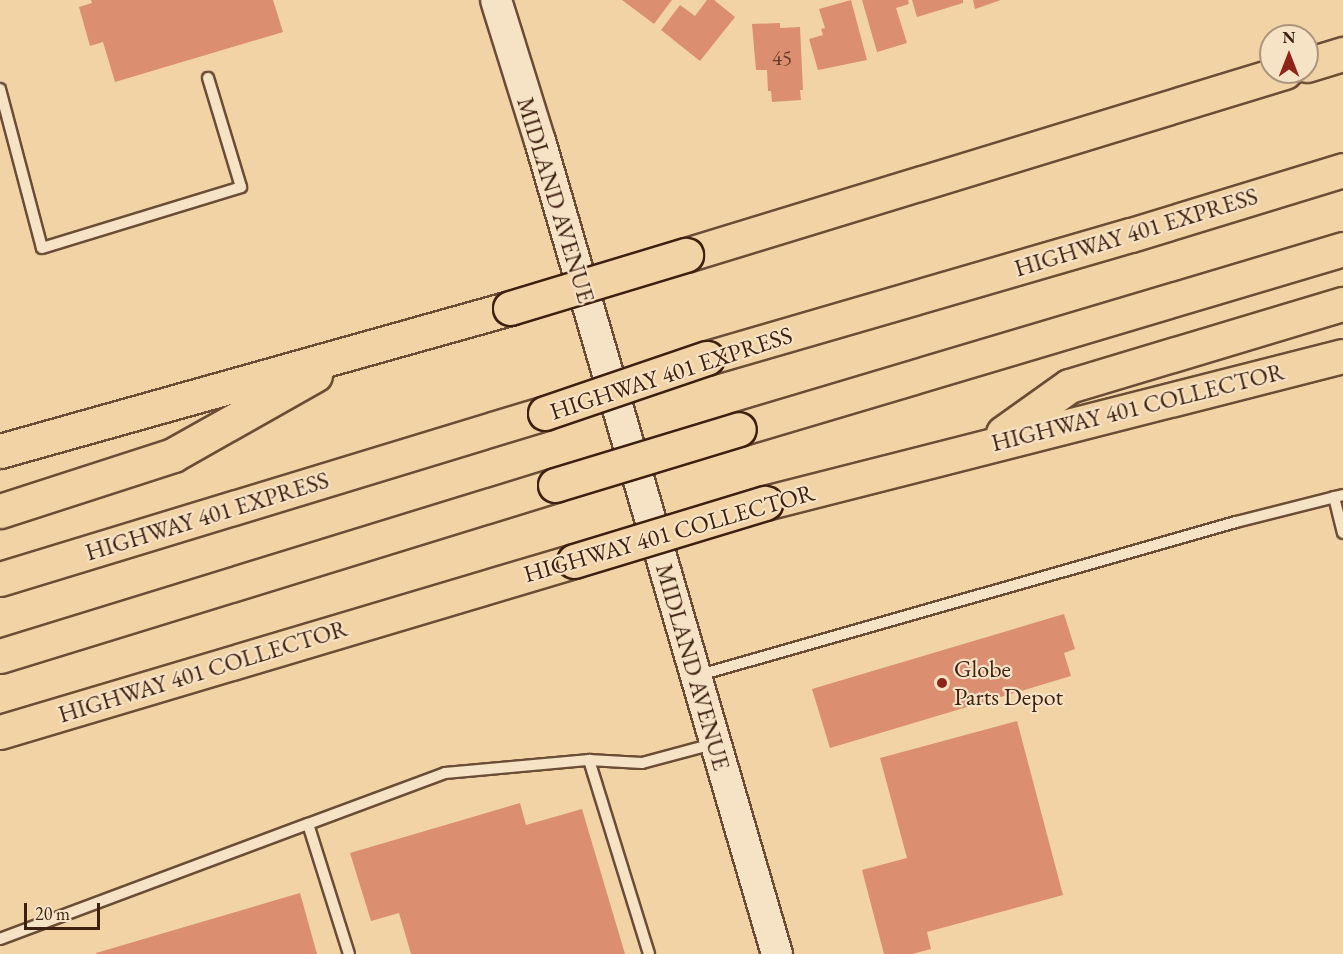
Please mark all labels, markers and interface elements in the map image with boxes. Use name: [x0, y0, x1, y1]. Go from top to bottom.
north arrow: [1259, 24, 1319, 84]
text: N: [1283, 27, 1295, 48]
house number: 45: [772, 45, 792, 71]
street label: MIDLAND AVENUE: [511, 94, 601, 306]
street label: HIGHWAY 401 EXPRESS: [1011, 181, 1261, 283]
street label: HIGHWAY 401 EXPRESS: [546, 320, 796, 426]
street label: HIGHWAY 401 COLLECTOR: [988, 357, 1288, 457]
street label: HIGHWAY 401 EXPRESS: [82, 465, 332, 567]
street label: HIGHWAY 401 COLLECTOR: [520, 478, 818, 588]
street label: MIDLAND AVENUE: [650, 560, 736, 774]
street label: HIGHWAY 401 COLLECTOR: [55, 613, 351, 729]
place label: Globe Parts Depot: [954, 655, 1063, 711]
marker: Globe Parts Depot: [935, 676, 949, 690]
scale bar: [27, 891, 104, 929]
text: 20 m: [35, 902, 70, 925]

